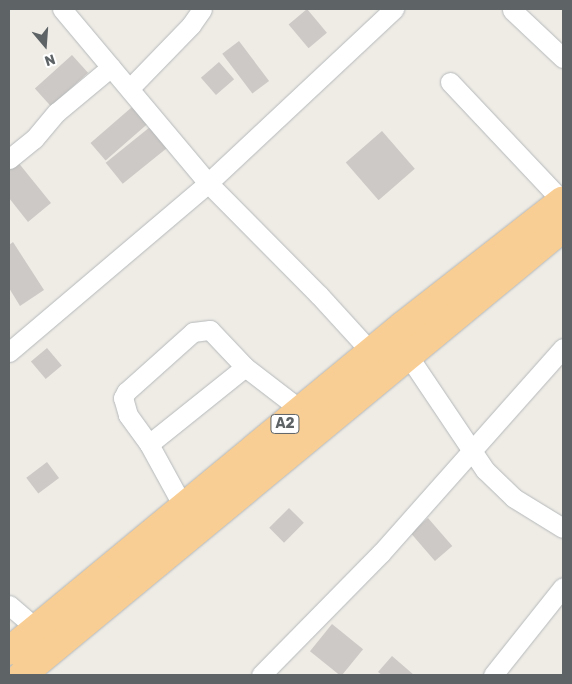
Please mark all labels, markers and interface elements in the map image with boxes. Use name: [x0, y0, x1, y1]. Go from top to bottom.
north arrow: [20, 20, 70, 70]
text: N: [42, 50, 57, 69]
road number: A2: [270, 412, 300, 436]

